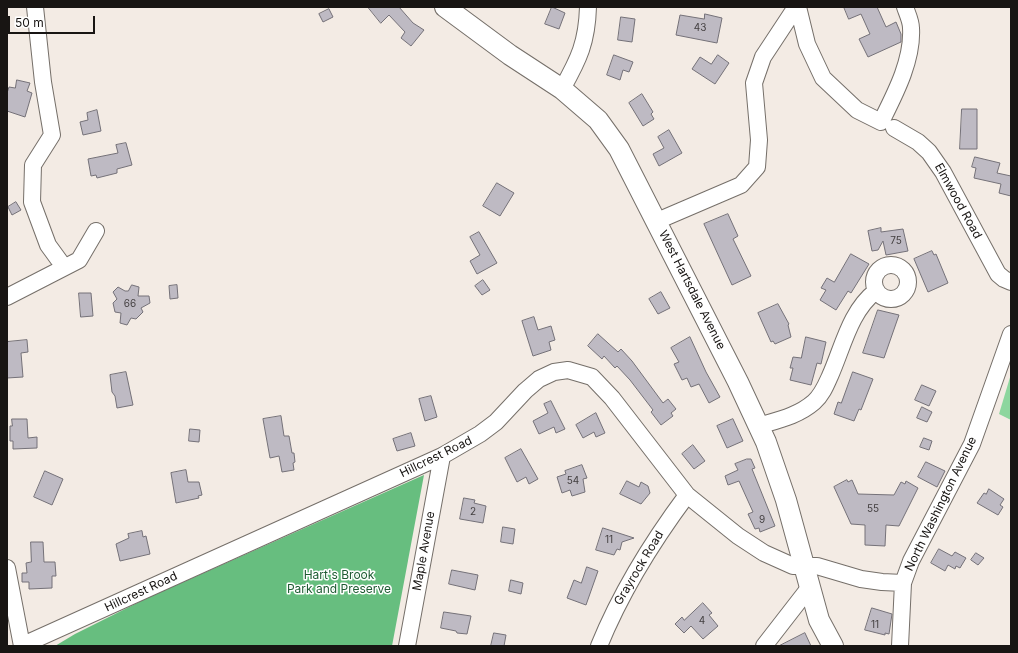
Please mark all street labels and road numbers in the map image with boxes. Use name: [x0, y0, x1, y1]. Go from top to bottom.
street label: Elmwood Road: [931, 161, 985, 241]
street label: West Hartsdale Avenue: [656, 228, 728, 352]
street label: Hillcrest Road: [398, 433, 474, 481]
street label: North Washington Avenue: [902, 434, 980, 574]
street label: Maple Avenue: [410, 510, 438, 592]
street label: Grayrock Road: [611, 528, 667, 608]
street label: Hillcrest Road: [102, 569, 180, 615]

